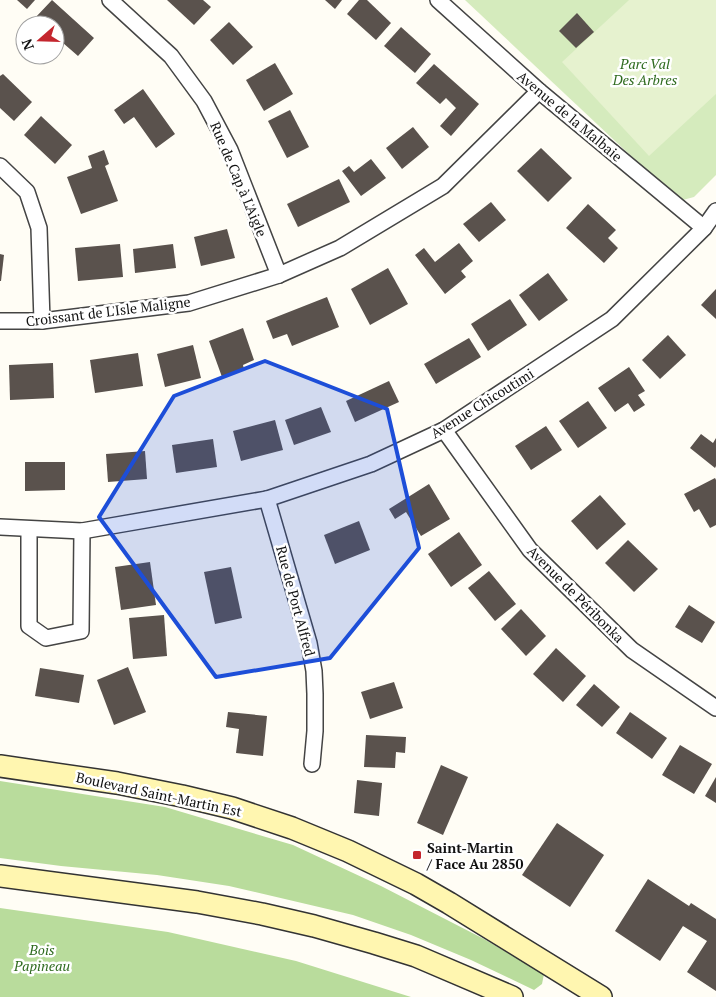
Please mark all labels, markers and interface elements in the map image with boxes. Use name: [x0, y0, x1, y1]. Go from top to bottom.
north arrow: [15, 15, 65, 65]
text: N: [16, 36, 38, 53]
park label: Parc Val Des Arbres: [612, 54, 678, 89]
street label: Avenue de la Malbaie: [514, 66, 626, 166]
street label: Rue de Cap à L'Aigle: [206, 119, 272, 239]
street label: Croissant de L'Isle Maligne: [25, 291, 191, 331]
street label: Avenue Chicoutimi: [427, 364, 537, 442]
street label: Avenue de Péribonka: [523, 541, 629, 647]
street label: Rue de Port Alfred: [272, 544, 320, 659]
street label: Boulevard Saint-Martin Est: [74, 767, 244, 821]
place label: Saint-Martin / Face Au 2850: [426, 838, 524, 873]
marker: Saint-Martin / Face Au 2850: [411, 849, 423, 861]
park label: Bois Papineau: [13, 940, 70, 975]

